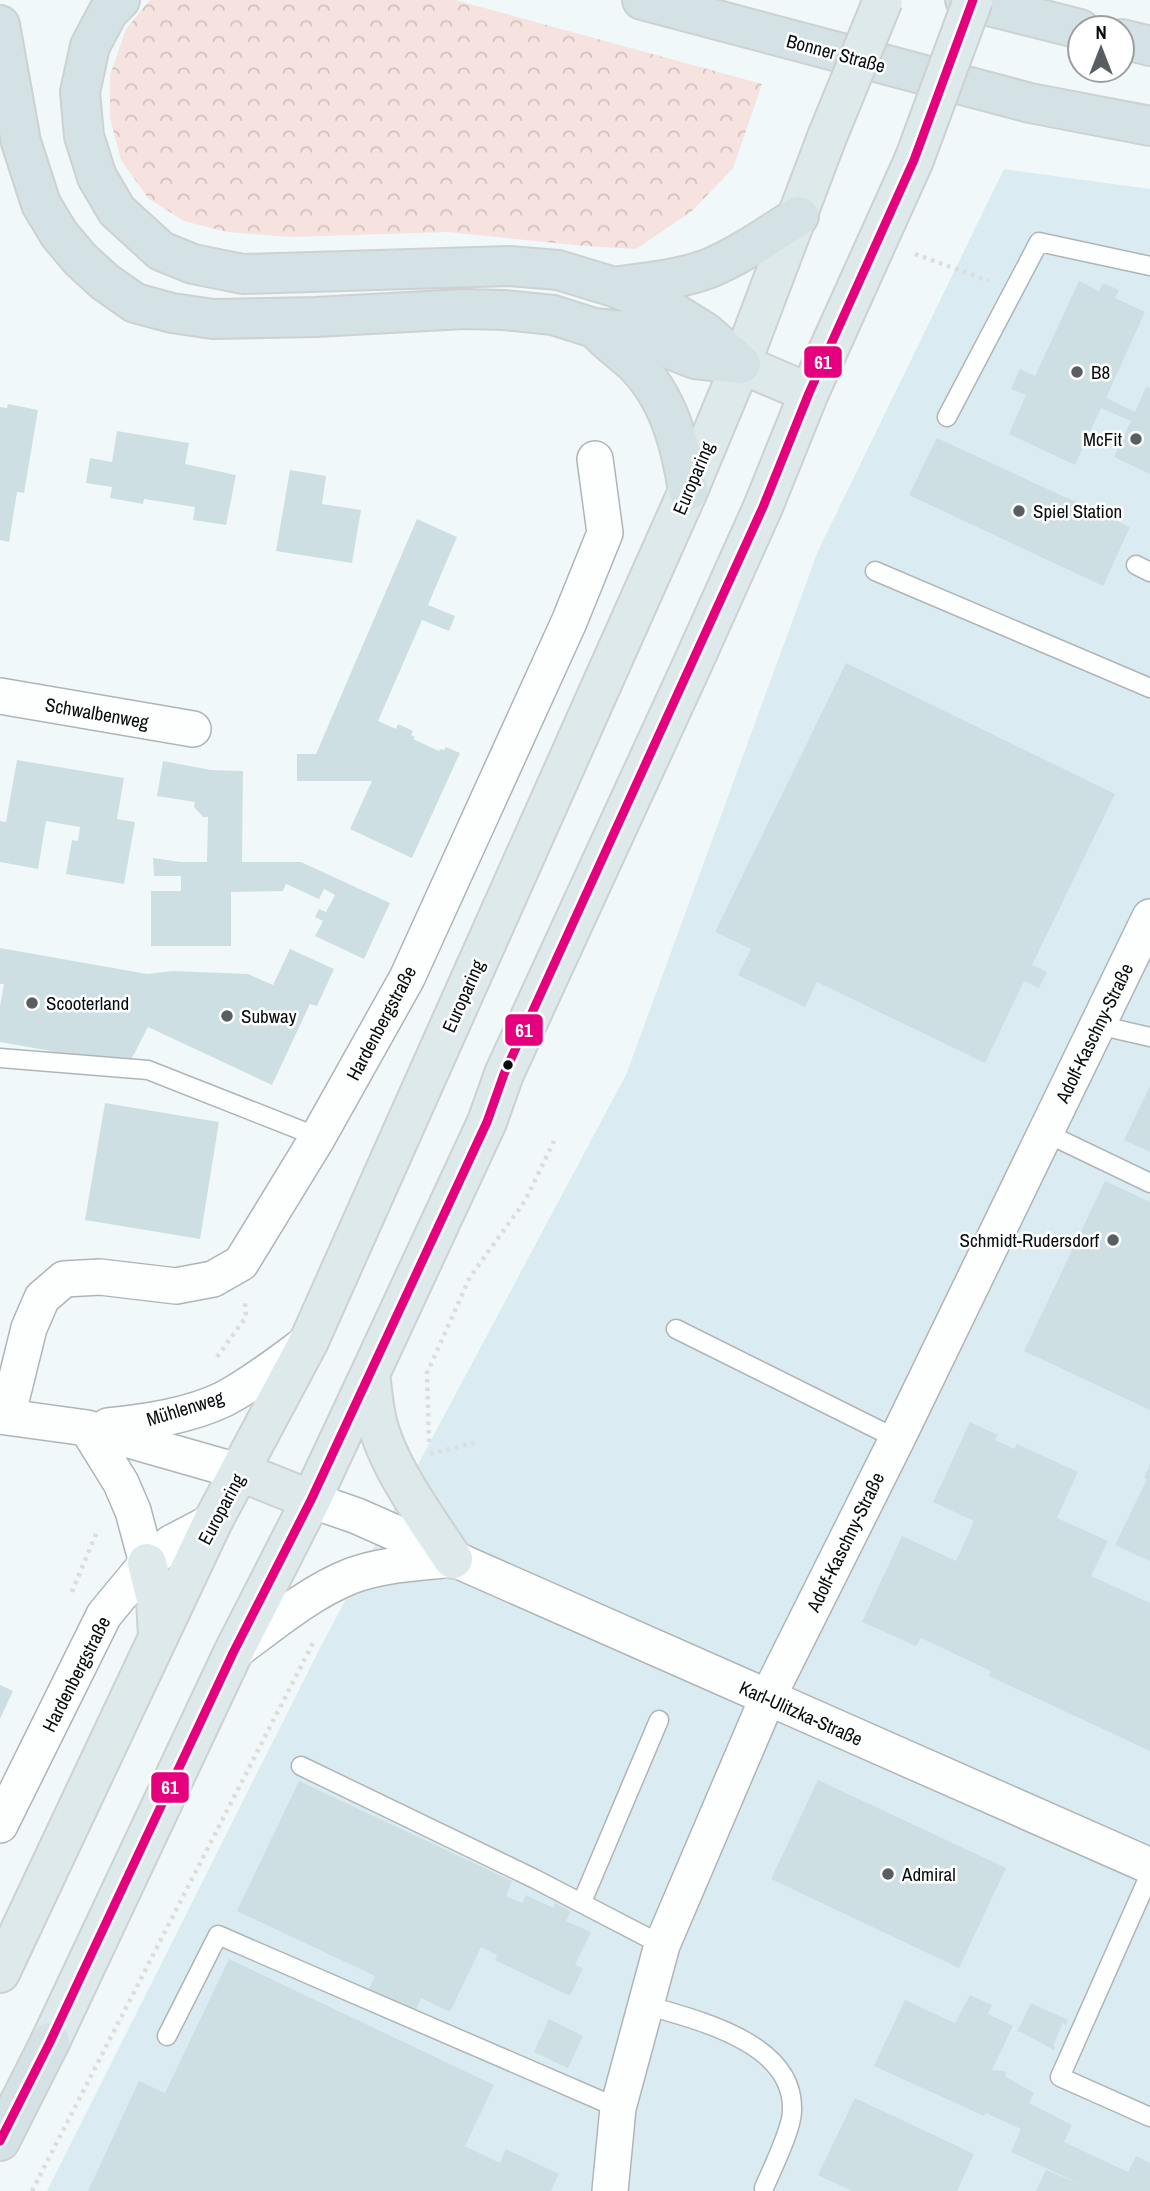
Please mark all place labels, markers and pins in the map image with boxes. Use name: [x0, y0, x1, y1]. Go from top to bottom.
place label: B8: [1091, 359, 1110, 385]
marker: B8: [1069, 364, 1085, 380]
place label: McFit: [1083, 426, 1123, 452]
marker: McFit: [1128, 431, 1144, 447]
place label: Spiel Station: [1033, 498, 1122, 524]
marker: Spiel Station: [1011, 503, 1027, 519]
place label: Scooterland: [46, 990, 129, 1016]
marker: Scooterland: [24, 995, 40, 1011]
place label: Subway: [241, 1003, 297, 1029]
marker: Subway: [219, 1008, 235, 1024]
unlabelled marker: [501, 1058, 515, 1072]
place label: Schmidt-Rudersdorf: [960, 1227, 1100, 1253]
marker: Schmidt-Rudersdorf: [1105, 1232, 1121, 1248]
place label: Admiral: [901, 1861, 956, 1887]
marker: Admiral: [880, 1866, 896, 1882]

